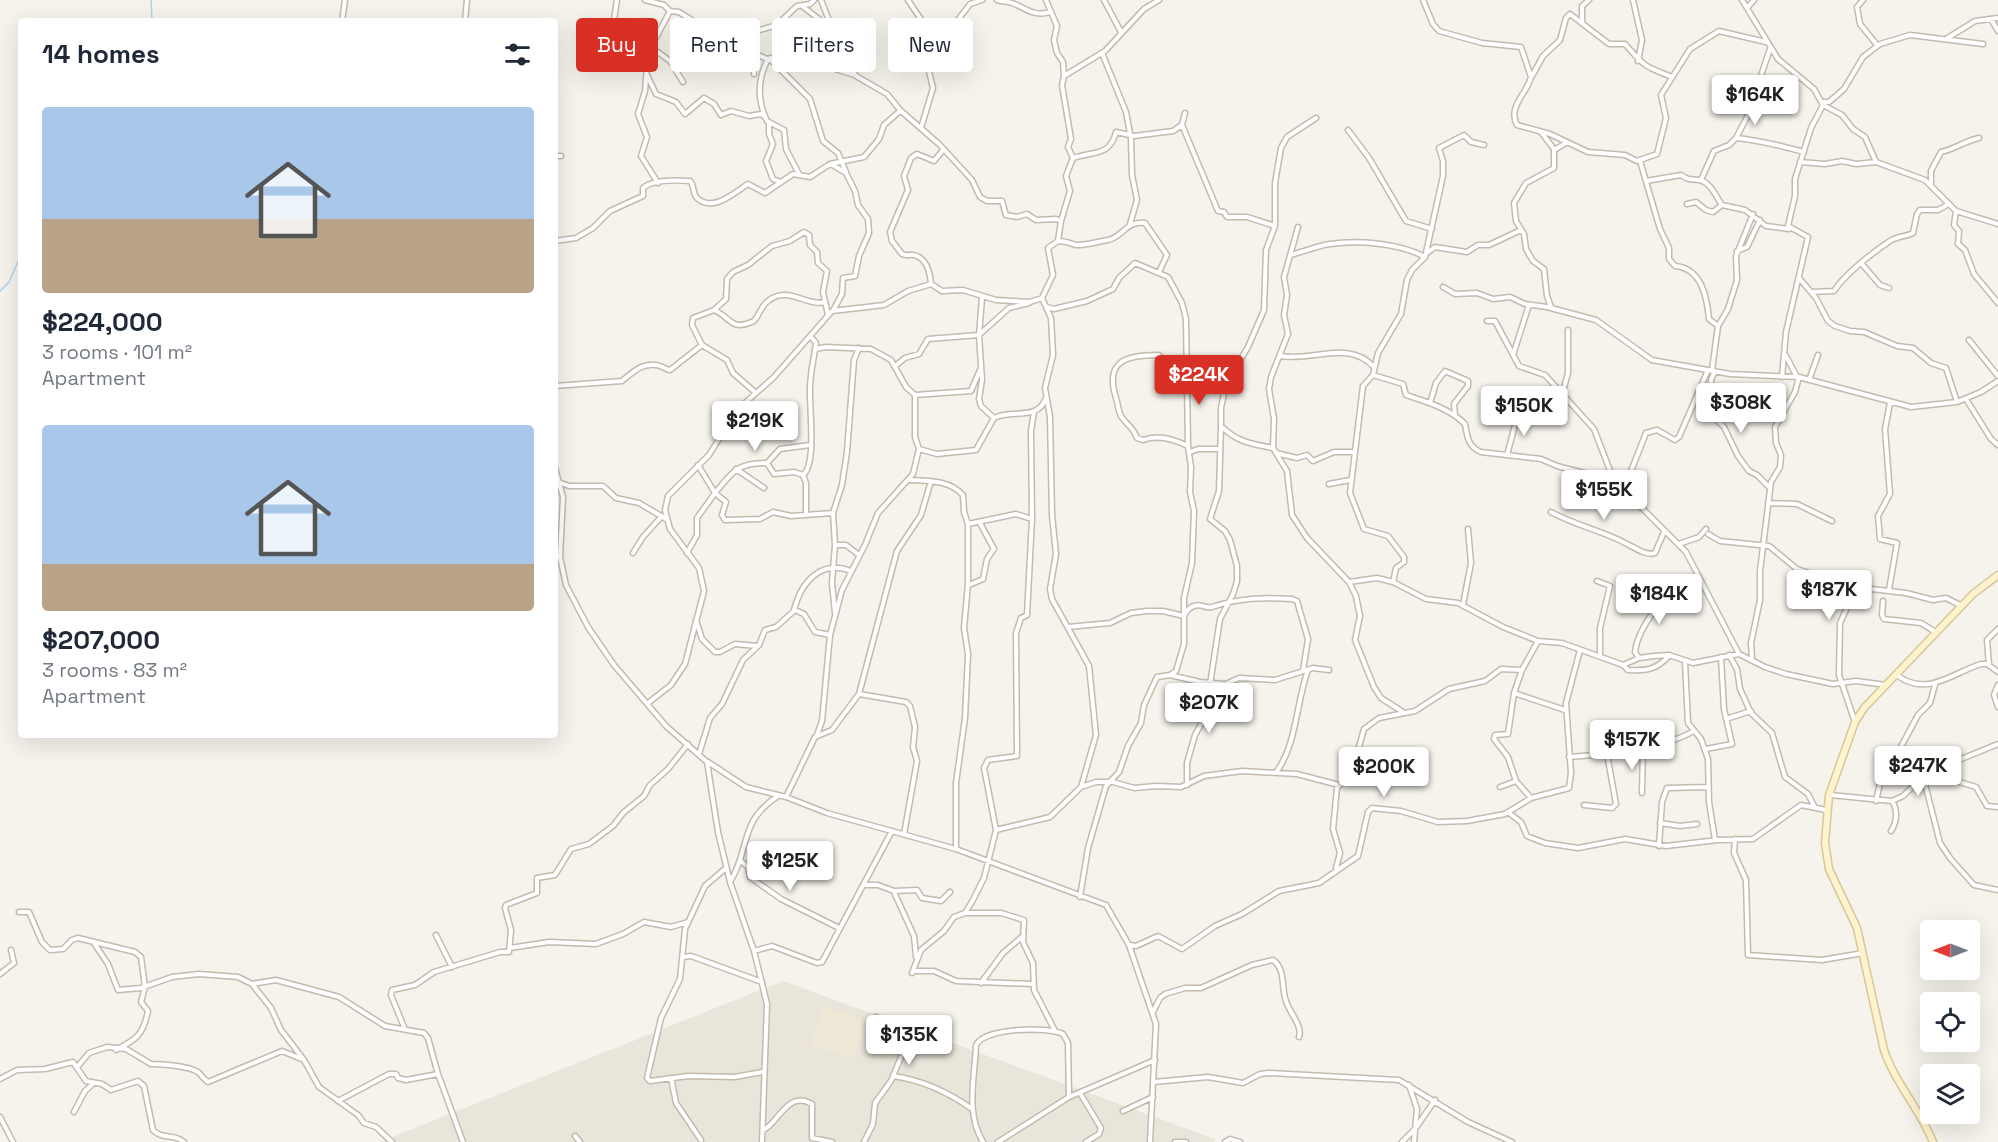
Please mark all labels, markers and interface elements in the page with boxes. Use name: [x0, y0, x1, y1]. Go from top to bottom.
chip: Buy: [576, 18, 658, 72]
chip: Rent: [670, 18, 760, 72]
chip: Filters: [772, 18, 876, 72]
chip: New: [888, 18, 973, 72]
text: 14 homes: [42, 37, 160, 71]
icon: filters: [501, 38, 534, 71]
pin: $164K: [1713, 75, 1797, 126]
text: $164K: [1726, 81, 1784, 107]
icon: home: [234, 146, 342, 254]
text: $224,000: [42, 305, 163, 339]
text: 3 rooms · 101 m²: [42, 339, 192, 365]
pin: $224K: [1157, 355, 1241, 406]
text: $224K: [1169, 361, 1229, 387]
text: Apartment: [42, 365, 146, 391]
pin: $308K: [1699, 383, 1783, 434]
pin: $150K: [1482, 386, 1566, 437]
text: $308K: [1710, 389, 1772, 415]
text: $150K: [1495, 392, 1553, 418]
pin: $219K: [713, 401, 797, 452]
text: $219K: [726, 407, 784, 433]
icon: home: [234, 464, 342, 572]
pin: $155K: [1562, 470, 1646, 521]
text: $155K: [1575, 476, 1633, 502]
pin: $187K: [1787, 570, 1871, 621]
pin: $184K: [1617, 574, 1701, 625]
text: $187K: [1801, 576, 1857, 602]
text: $184K: [1630, 580, 1688, 606]
text: $207,000: [42, 623, 160, 657]
text: 3 rooms · 83 m²: [42, 657, 187, 683]
text: Apartment: [42, 683, 146, 709]
pin: $207K: [1167, 683, 1251, 734]
text: $207K: [1179, 689, 1239, 715]
pin: $157K: [1590, 720, 1674, 771]
text: $157K: [1604, 726, 1660, 752]
pin: $247K: [1876, 746, 1960, 797]
pin: $200K: [1342, 747, 1426, 798]
text: $247K: [1888, 752, 1948, 778]
text: $200K: [1353, 753, 1415, 779]
pin: $125K: [748, 841, 832, 892]
text: $125K: [761, 847, 819, 873]
north arrow: [1920, 920, 1980, 980]
map controls: [1920, 920, 1980, 1124]
button: locate: [1920, 992, 1980, 1052]
pin: $135K: [867, 1015, 951, 1066]
text: $135K: [880, 1021, 938, 1047]
button: layers: [1920, 1064, 1980, 1124]

